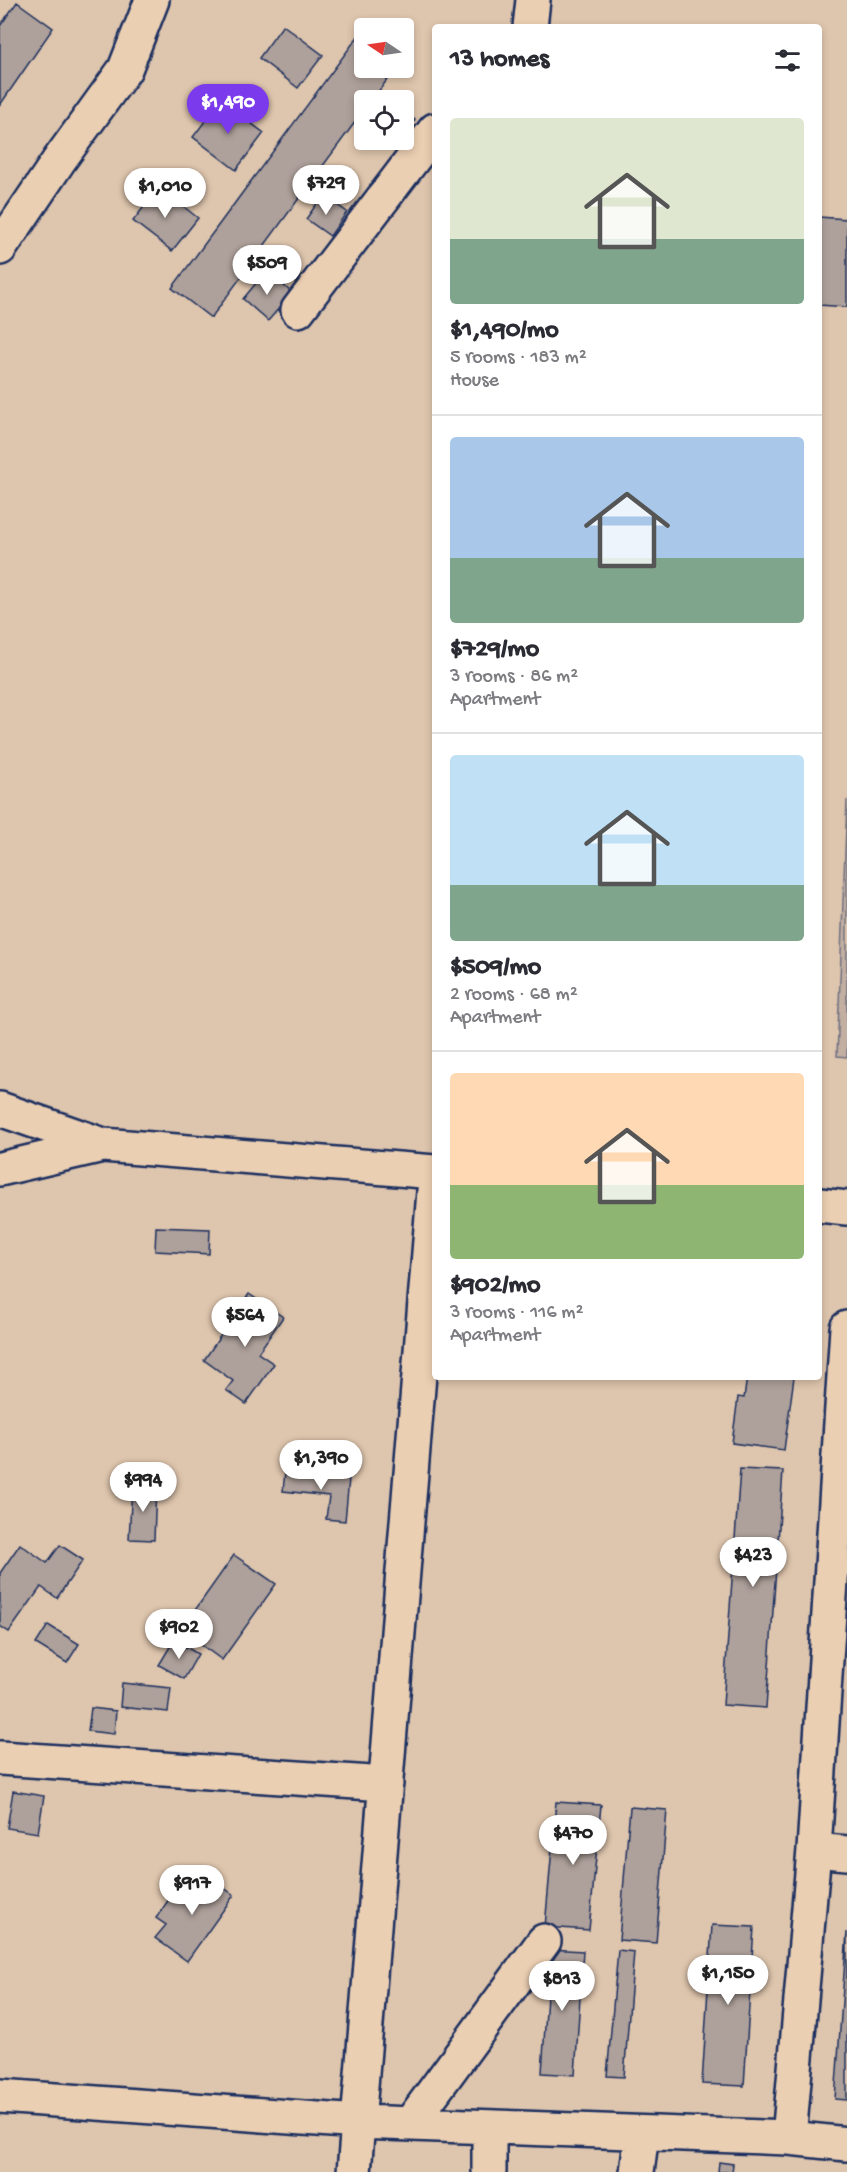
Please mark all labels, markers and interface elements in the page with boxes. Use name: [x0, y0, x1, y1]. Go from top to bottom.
north arrow: [354, 18, 414, 78]
map controls: [354, 18, 414, 150]
icon: filters: [771, 44, 804, 77]
text: 13 homes: [450, 45, 549, 76]
pin: $1,490: [179, 84, 277, 135]
button: locate: [354, 90, 414, 150]
text: $1,490: [201, 92, 255, 115]
icon: home: [573, 157, 681, 265]
pin: $729: [290, 165, 362, 216]
pin: $1,010: [116, 168, 214, 219]
text: $729: [306, 173, 346, 196]
text: $1,010: [138, 176, 192, 199]
pin: $509: [231, 245, 303, 296]
text: $509: [247, 253, 287, 276]
text: $1,490/mo: [450, 316, 559, 347]
text: 5 rooms · 183 m²: [450, 347, 587, 370]
text: House: [450, 370, 499, 393]
icon: home: [573, 476, 681, 584]
text: $729/mo: [450, 635, 539, 666]
text: 3 rooms · 86 m²: [450, 666, 578, 689]
text: Apartment: [450, 689, 540, 712]
icon: home: [573, 794, 681, 902]
text: $509/mo: [450, 953, 541, 984]
text: 2 rooms · 68 m²: [450, 984, 578, 1007]
text: Apartment: [450, 1007, 540, 1030]
icon: home: [573, 1112, 681, 1220]
text: $902/mo: [450, 1271, 540, 1302]
pin: $564: [209, 1297, 281, 1348]
text: 3 rooms · 116 m²: [450, 1302, 583, 1325]
text: $564: [225, 1305, 265, 1328]
text: Apartment: [450, 1325, 540, 1348]
pin: $1,390: [272, 1440, 370, 1491]
text: $1,390: [293, 1448, 349, 1471]
pin: $994: [107, 1462, 179, 1513]
text: $994: [124, 1470, 162, 1493]
pin: $423: [717, 1537, 789, 1588]
text: $423: [734, 1545, 772, 1568]
pin: $902: [143, 1609, 215, 1660]
text: $902: [159, 1617, 199, 1640]
pin: $470: [537, 1815, 609, 1866]
text: $470: [553, 1823, 593, 1846]
pin: $917: [156, 1865, 228, 1916]
text: $917: [173, 1873, 211, 1896]
pin: $1,150: [679, 1955, 777, 2006]
pin: $813: [526, 1961, 598, 2012]
text: $1,150: [701, 1963, 755, 1986]
text: $813: [543, 1969, 581, 1992]

